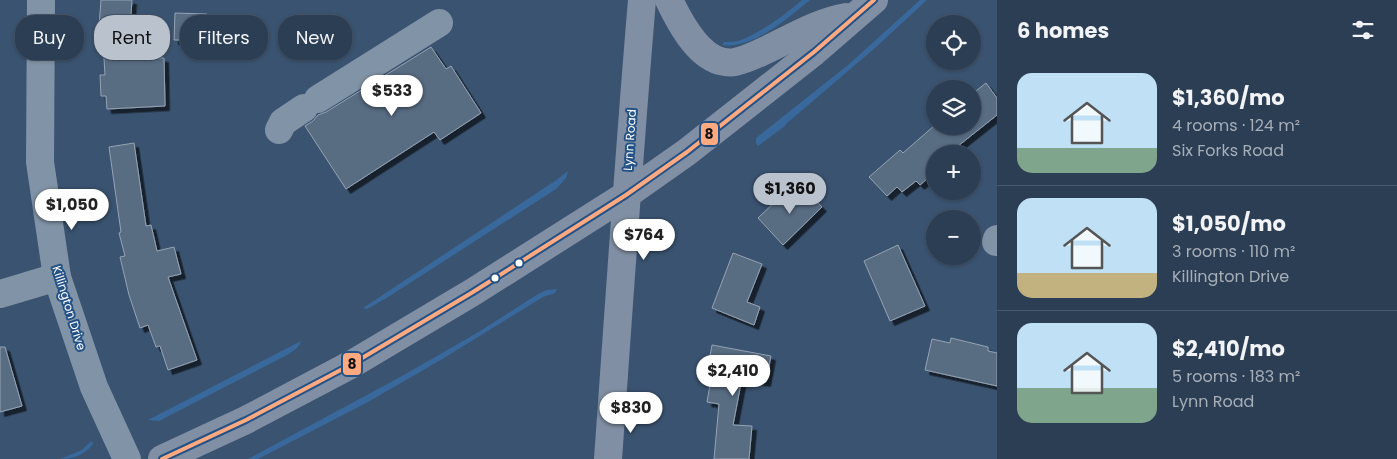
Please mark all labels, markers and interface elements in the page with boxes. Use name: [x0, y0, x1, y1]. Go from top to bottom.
chip: Buy: [15, 15, 84, 60]
chip: Rent: [94, 15, 170, 60]
chip: Filters: [180, 15, 268, 60]
chip: New: [278, 15, 352, 60]
map controls: [926, 15, 981, 265]
button: locate: [926, 15, 981, 70]
text: 6 homes: [1017, 16, 1109, 45]
icon: filters: [1349, 16, 1377, 44]
pin: $533: [362, 74, 422, 117]
text: $533: [372, 79, 412, 102]
button: layers: [926, 80, 981, 135]
text: $1,360/mo: [1172, 83, 1285, 112]
icon: home: [1057, 93, 1117, 153]
street label: Lynn Road: [619, 109, 640, 171]
text: 4 rooms · 124 m²: [1172, 114, 1300, 137]
line badge: 8: [700, 122, 719, 146]
text: 8: [704, 124, 714, 144]
text: Six Forks Road: [1172, 139, 1284, 162]
button: +: [926, 145, 981, 200]
pin: $1,360: [749, 172, 831, 215]
text: $1,360: [764, 177, 816, 200]
pin: $1,050: [31, 188, 113, 231]
text: $1,050: [46, 193, 98, 216]
text: $1,050/mo: [1172, 209, 1286, 238]
button: −: [926, 210, 981, 265]
pin: $764: [614, 218, 674, 261]
icon: home: [1057, 218, 1117, 278]
text: $764: [624, 223, 664, 246]
text: 3 rooms · 110 m²: [1172, 240, 1295, 263]
unlabelled marker: [514, 258, 524, 268]
street label: Killington Drive: [49, 263, 90, 352]
text: Killington Drive: [1172, 265, 1289, 288]
unlabelled marker: [490, 273, 500, 283]
text: $2,410/mo: [1172, 334, 1285, 363]
icon: home: [1057, 343, 1117, 403]
line badge: 8: [342, 352, 362, 376]
text: 8: [347, 354, 357, 374]
pin: $2,410: [692, 354, 774, 397]
text: $2,410: [707, 359, 759, 382]
text: 5 rooms · 183 m²: [1172, 365, 1300, 388]
text: Lynn Road: [1172, 390, 1254, 413]
pin: $830: [601, 392, 661, 434]
text: $830: [610, 396, 652, 419]

